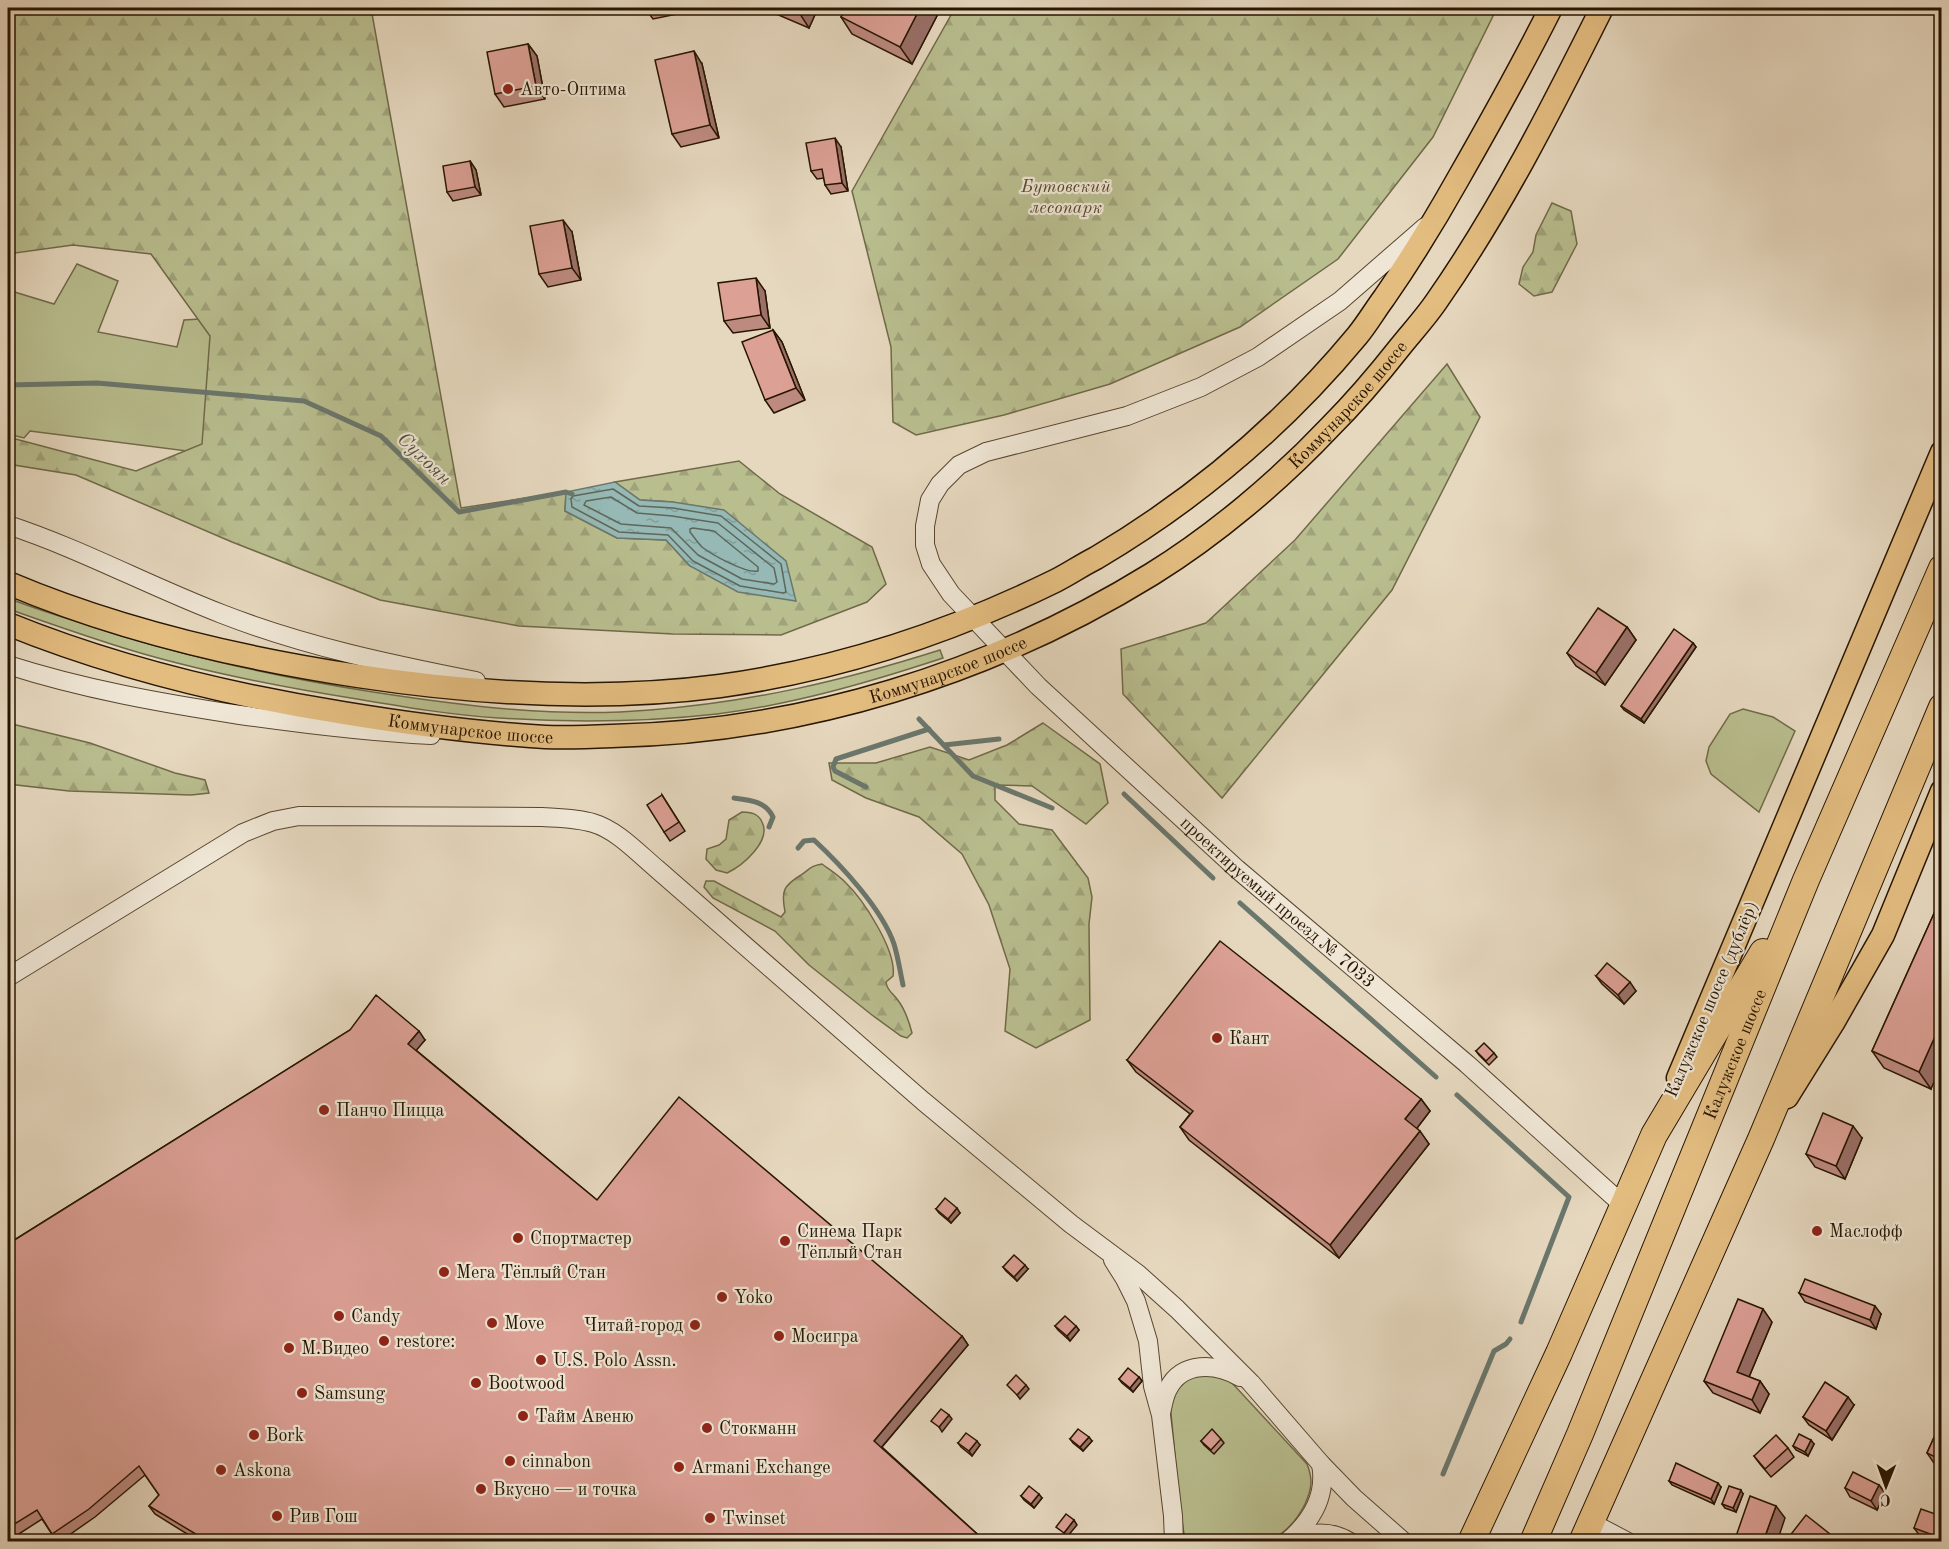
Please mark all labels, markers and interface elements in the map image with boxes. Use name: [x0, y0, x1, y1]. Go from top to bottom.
place label: Авто-Оптима: [520, 81, 626, 99]
marker: Авто-Оптима: [501, 82, 515, 96]
park label: Бутовский лесопарк: [1020, 178, 1111, 217]
street label: Коммунарское шоссе: [1286, 338, 1411, 473]
water label: Сухоян: [393, 429, 454, 490]
street label: Коммунарское шоссе: [867, 634, 1030, 707]
street label: Коммунарское шоссе: [387, 712, 554, 747]
street label: проектируемый проезд № 7033: [1177, 814, 1378, 992]
street label: Калужское шоссе (дублёр): [1660, 898, 1762, 1100]
street label: Калужское шоссе: [1699, 986, 1771, 1122]
place label: Кант: [1229, 1030, 1269, 1048]
marker: Кант: [1210, 1031, 1224, 1045]
place label: Панчо Пицца: [336, 1102, 445, 1120]
marker: Панчо Пицца: [317, 1103, 331, 1117]
place label: Синема Парк Тёплый Стан: [797, 1223, 903, 1262]
place label: Маслофф: [1829, 1223, 1903, 1242]
marker: Маслофф: [1810, 1224, 1824, 1238]
place label: Спортмастер: [530, 1230, 632, 1248]
marker: Спортмастер: [511, 1231, 525, 1245]
marker: Синема Парк Тёплый Стан: [778, 1234, 792, 1248]
place label: Мега Тёплый Cтан: [456, 1264, 606, 1282]
marker: Мега Тёплый Cтан: [437, 1265, 451, 1279]
place label: Yoko: [734, 1289, 773, 1307]
marker: Yoko: [715, 1290, 729, 1304]
place label: Candy: [351, 1308, 401, 1326]
marker: Candy: [332, 1309, 346, 1323]
place label: Move: [504, 1315, 544, 1333]
marker: Move: [485, 1316, 499, 1330]
place label: Читай-город: [584, 1317, 683, 1335]
marker: Читай-город: [688, 1318, 702, 1332]
place label: Мосигра: [791, 1328, 859, 1346]
marker: Мосигра: [772, 1329, 786, 1343]
place label: restore:: [396, 1333, 455, 1351]
marker: restore:: [377, 1334, 391, 1348]
place label: М.Видео: [301, 1340, 369, 1358]
marker: М.Видео: [282, 1341, 296, 1355]
place label: U.S. Polo Assn.: [553, 1352, 677, 1370]
marker: U.S. Polo Assn.: [534, 1353, 548, 1367]
place label: Bootwood: [488, 1375, 565, 1393]
marker: Bootwood: [469, 1376, 483, 1390]
place label: Samsung: [314, 1385, 385, 1403]
marker: Samsung: [295, 1386, 309, 1400]
place label: Тайм Авеню: [535, 1408, 633, 1426]
marker: Тайм Авеню: [516, 1409, 530, 1423]
place label: Стокманн: [719, 1420, 797, 1438]
marker: Стокманн: [700, 1421, 714, 1435]
place label: Bork: [266, 1427, 304, 1445]
marker: Bork: [247, 1428, 261, 1442]
place label: cinnabon: [522, 1453, 591, 1471]
marker: cinnabon: [503, 1454, 517, 1468]
north arrow: [1856, 1456, 1916, 1516]
place label: Armani Exchange: [691, 1459, 831, 1477]
marker: Armani Exchange: [672, 1460, 686, 1474]
place label: Askona: [233, 1462, 292, 1480]
marker: Askona: [214, 1463, 228, 1477]
place label: Вкусно — и точка: [493, 1481, 637, 1499]
marker: Вкусно — и точка: [474, 1482, 488, 1496]
text: С: [1880, 1491, 1891, 1507]
place label: Рив Гош: [289, 1508, 358, 1526]
marker: Рив Гош: [270, 1509, 284, 1523]
place label: Twinset: [722, 1510, 786, 1528]
marker: Twinset: [703, 1511, 717, 1525]

